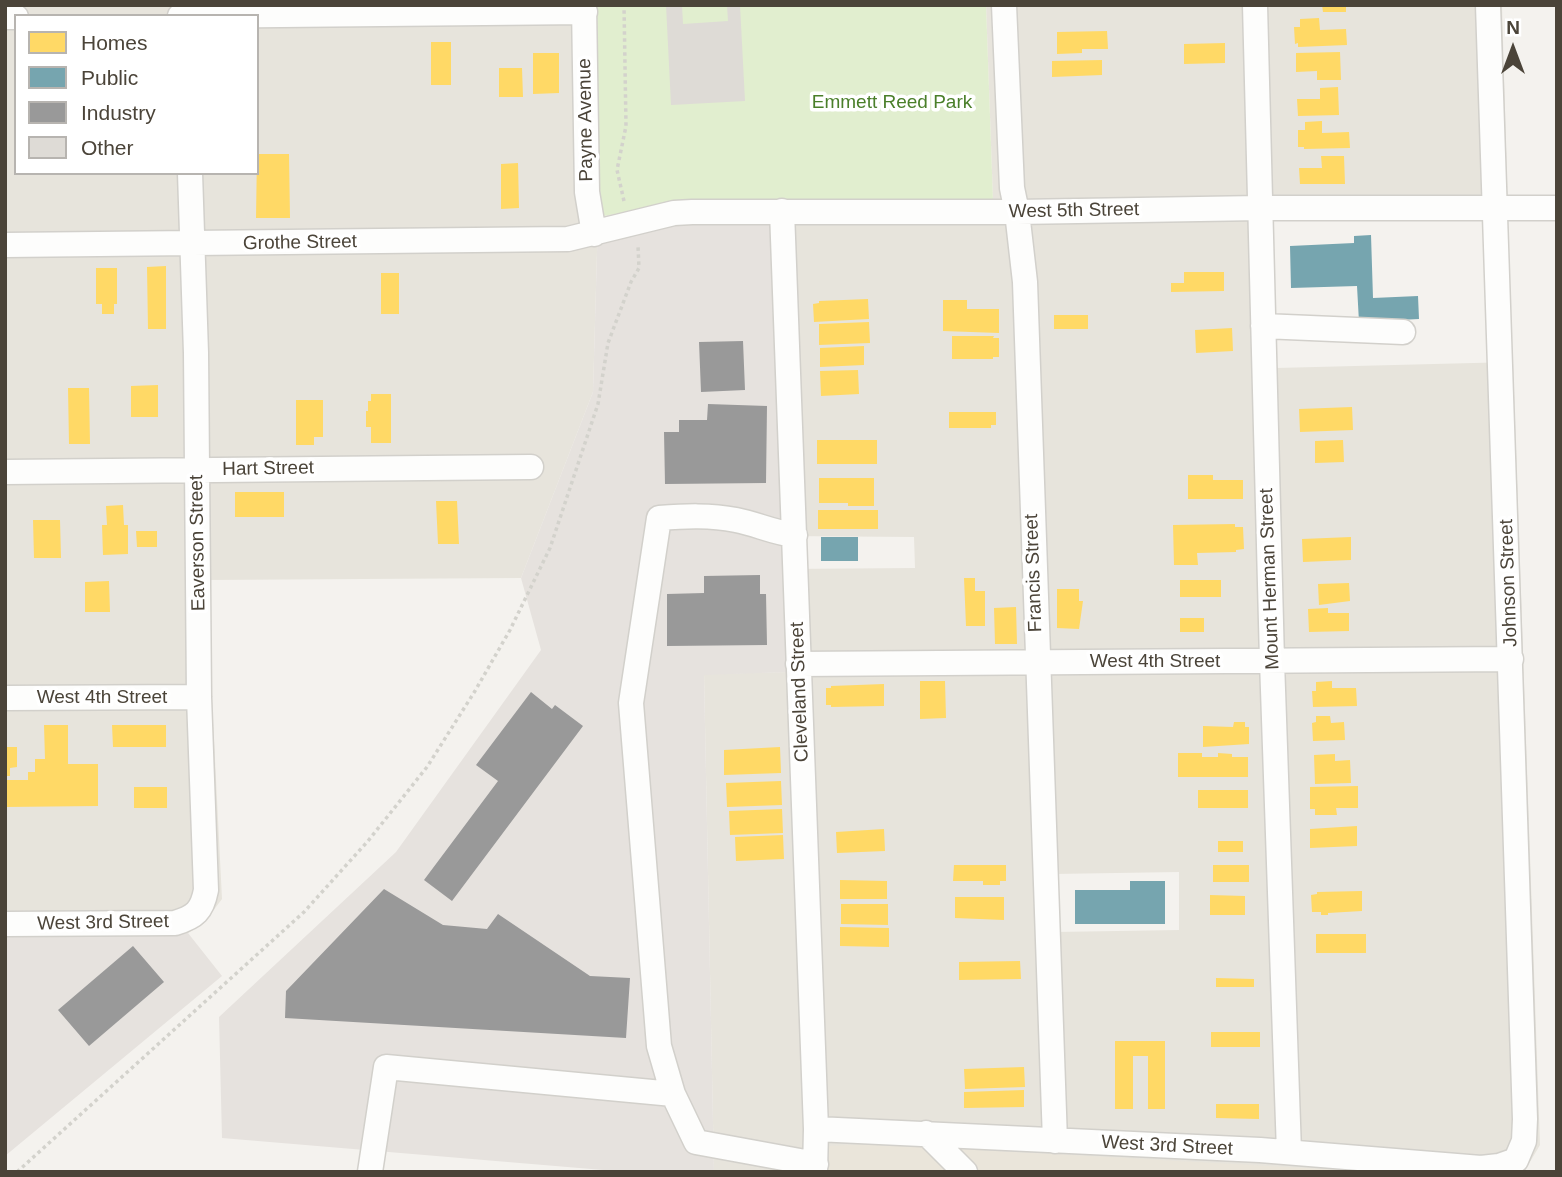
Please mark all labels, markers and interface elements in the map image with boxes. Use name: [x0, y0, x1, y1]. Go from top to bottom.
legend: [14, 14, 259, 175]
north arrow: [1478, 14, 1548, 84]
text: N: [1506, 17, 1520, 38]
text: Homes: [81, 31, 148, 54]
street label: Payne Avenue: [574, 58, 598, 182]
text: Public: [81, 66, 138, 89]
park label: Emmett Reed Park: [812, 92, 972, 114]
text: Industry: [81, 101, 156, 124]
text: Other: [81, 136, 134, 159]
street label: West 5th Street: [1009, 198, 1139, 224]
street label: Grothe Street: [243, 231, 357, 255]
street label: Hart Street: [222, 457, 314, 481]
street label: Eaverson Street: [185, 475, 211, 611]
street label: Mount Herman Street: [1255, 488, 1285, 670]
street label: Francis Street: [1021, 514, 1047, 632]
street label: Johnson Street: [1495, 519, 1523, 647]
street label: Cleveland Street: [786, 621, 814, 763]
street label: West 4th Street: [1090, 651, 1220, 673]
street label: West 4th Street: [37, 687, 167, 709]
street label: West 3rd Street: [37, 910, 169, 936]
street label: West 3rd Street: [1101, 1131, 1233, 1161]

